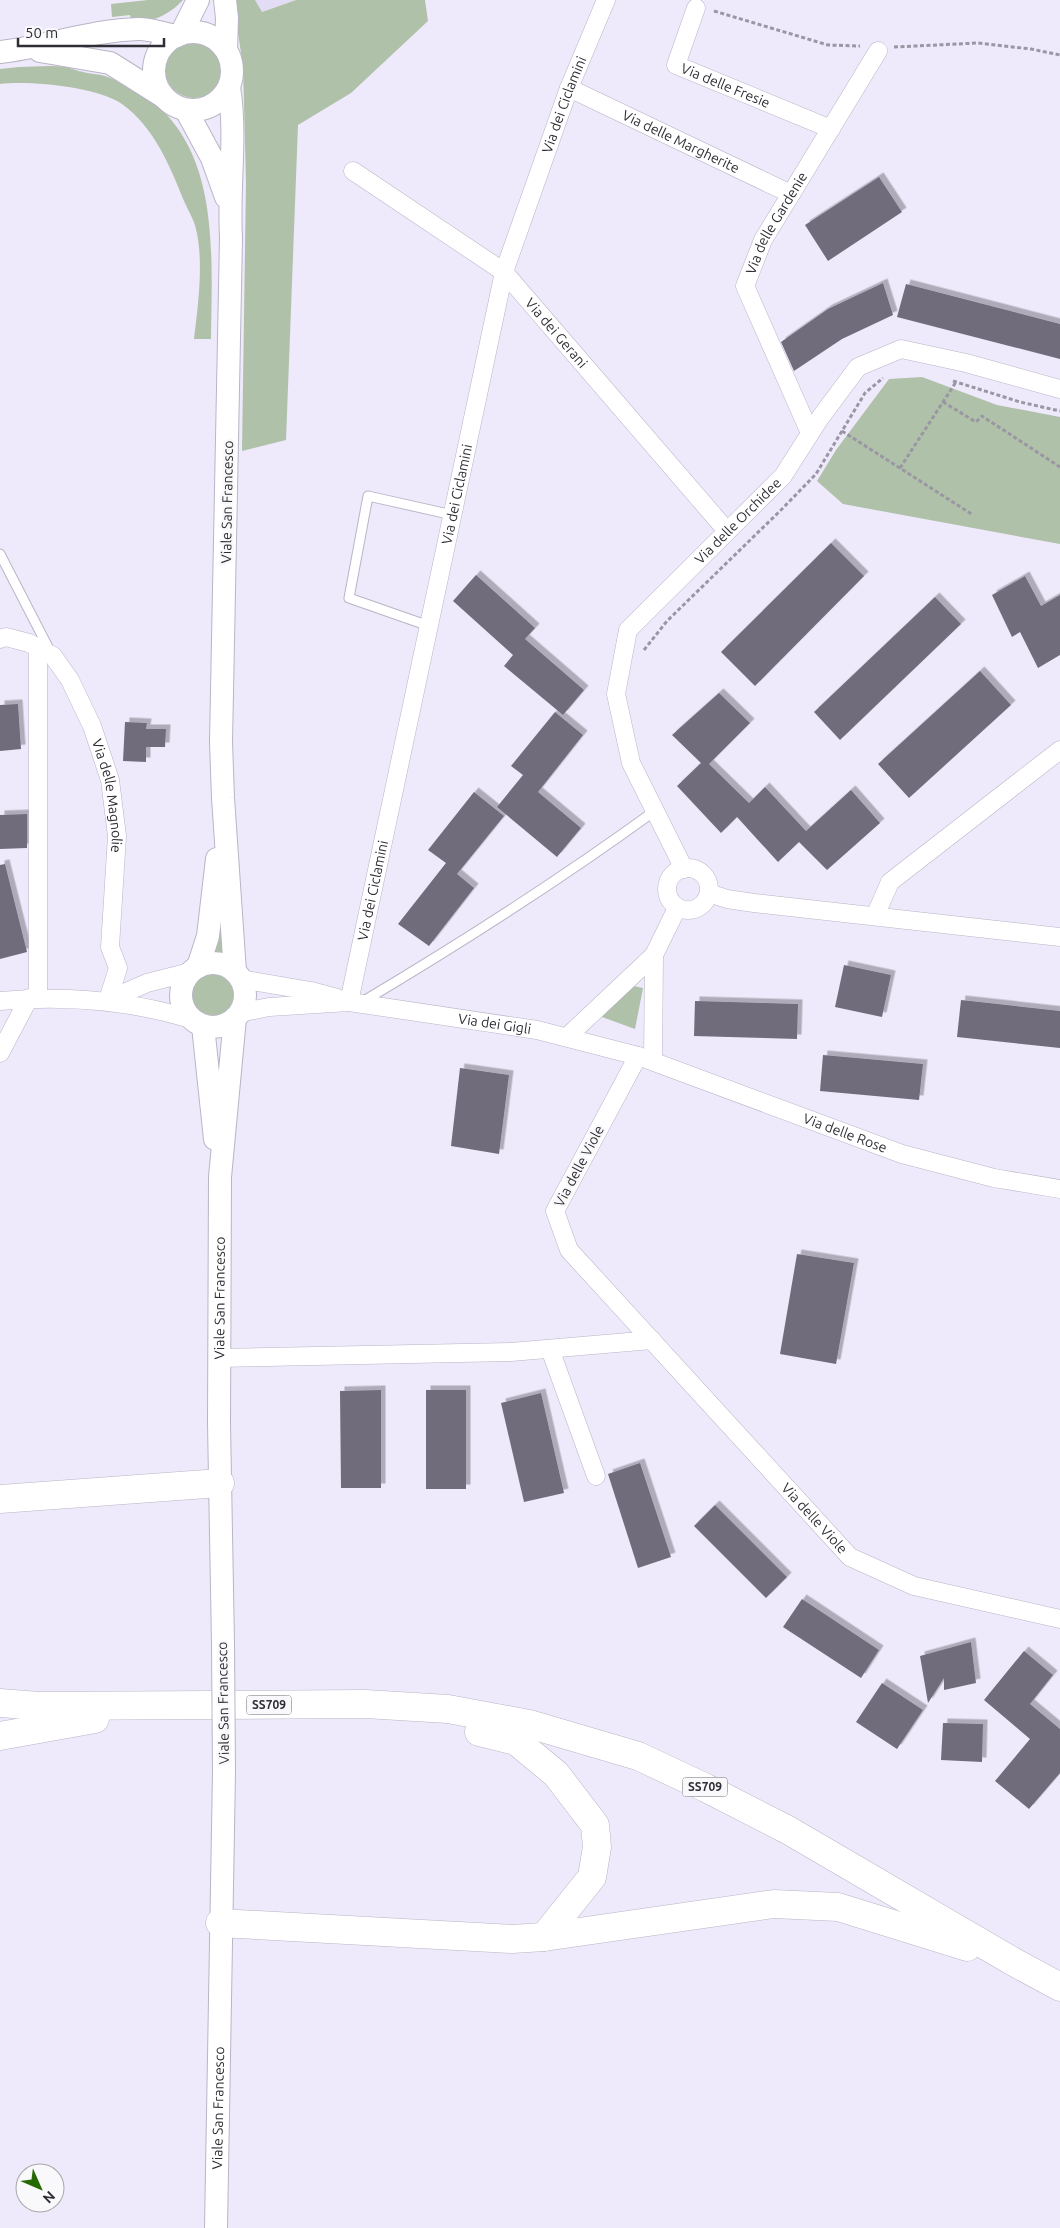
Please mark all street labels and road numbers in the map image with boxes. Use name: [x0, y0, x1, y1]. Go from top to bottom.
street label: Via dei Ciclamini: [539, 54, 589, 155]
street label: Via delle Fresie: [679, 60, 772, 111]
street label: Via delle Margherite: [620, 107, 742, 176]
street label: Via delle Gardenie: [742, 169, 810, 277]
street label: Via dei Gerani: [522, 295, 591, 371]
street label: Viale San Francesco: [218, 440, 236, 564]
street label: Via dei Ciclamini: [438, 443, 475, 546]
street label: Via delle Orchidee: [691, 475, 784, 567]
street label: Via delle Magnolie: [89, 737, 125, 853]
street label: Via dei Ciclamini: [354, 839, 391, 942]
street label: Via dei Gigli: [457, 1010, 532, 1037]
street label: Via delle Rose: [801, 1110, 889, 1156]
street label: Via delle Viole: [551, 1123, 607, 1209]
street label: Viale San Francesco: [211, 1237, 228, 1360]
street label: Via delle Viole: [778, 1480, 851, 1557]
street label: Viale San Francesco: [214, 1641, 232, 1765]
road number: SS709: [246, 1696, 292, 1714]
road number: SS709: [682, 1778, 728, 1796]
street label: Viale San Francesco: [209, 2046, 227, 2170]

